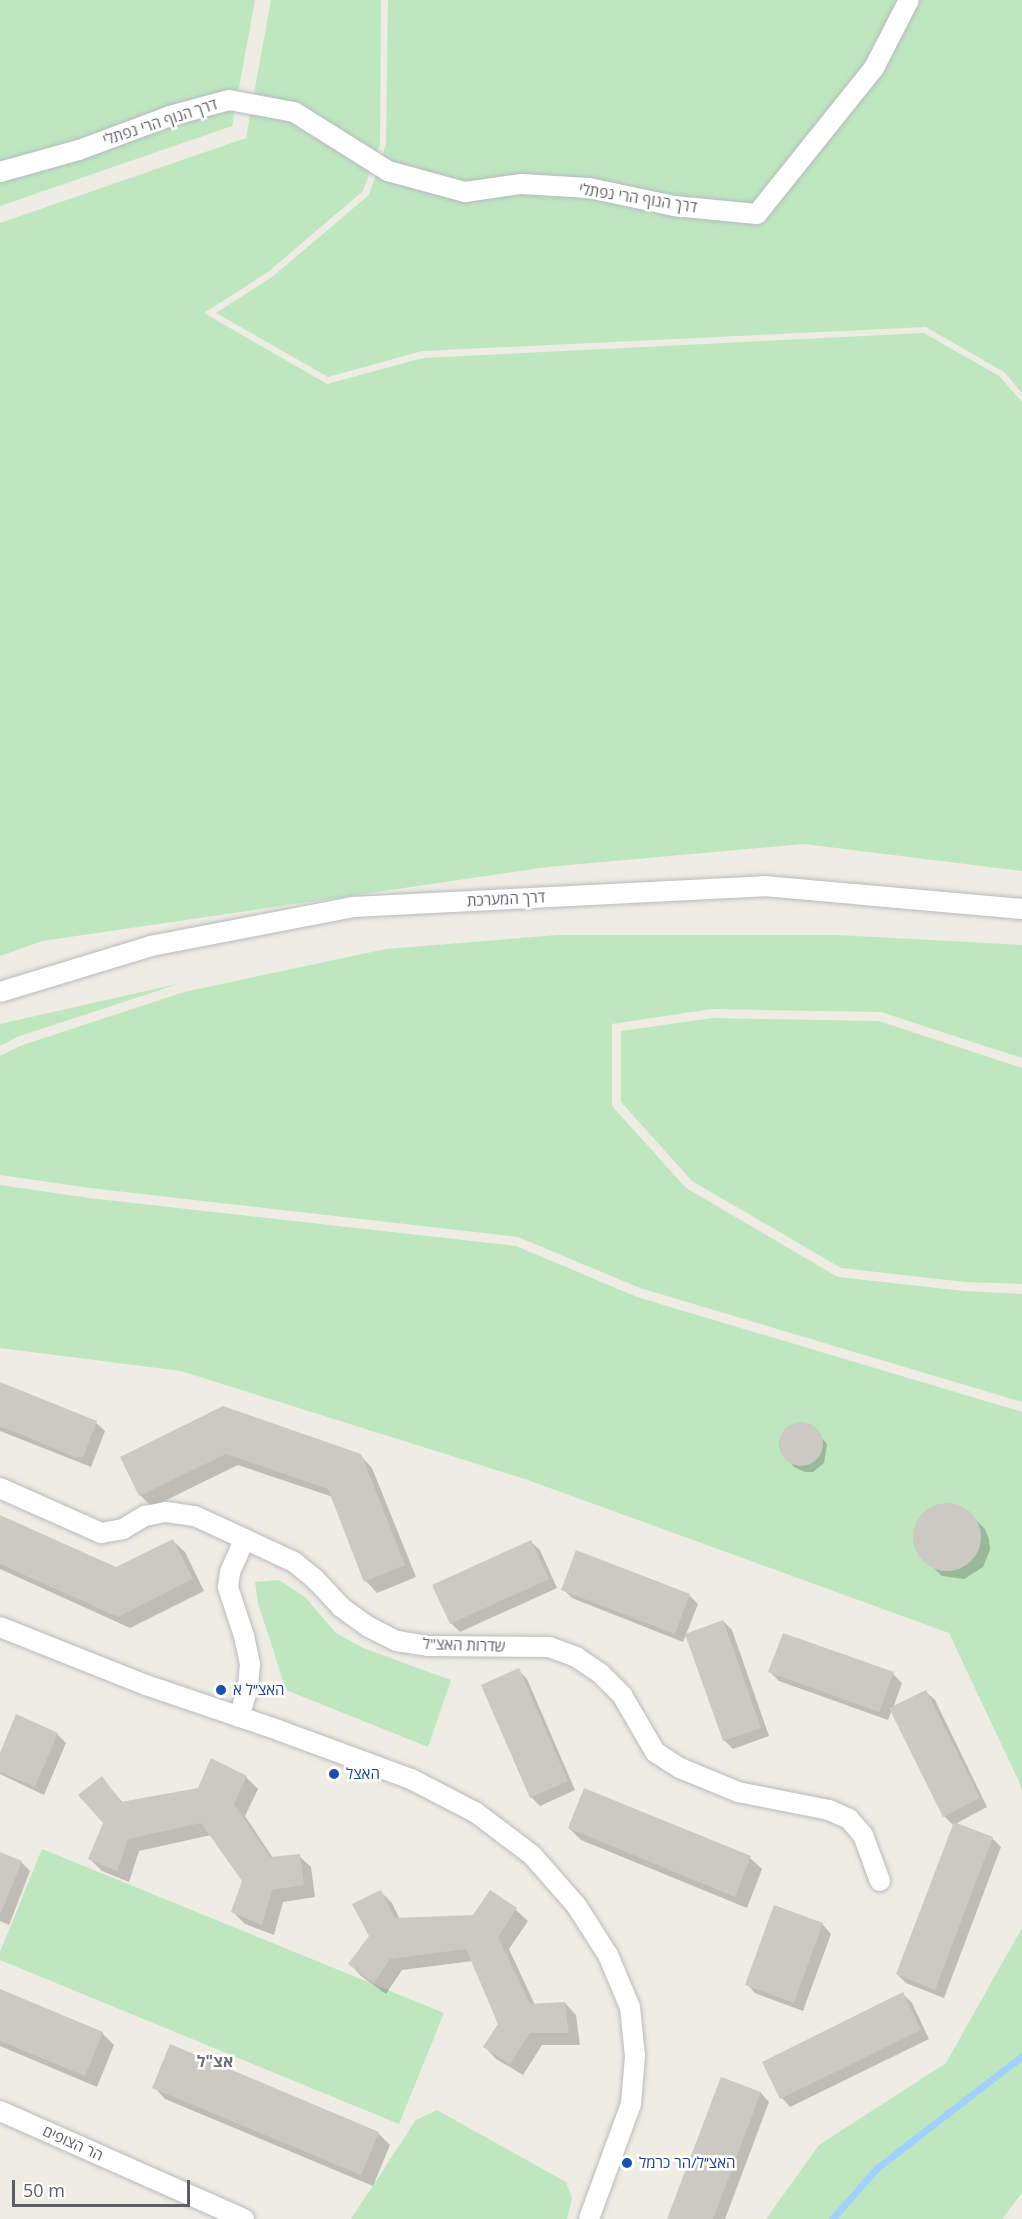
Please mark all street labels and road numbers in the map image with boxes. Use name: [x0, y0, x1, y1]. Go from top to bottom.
street label: דרך הנוף הרי נפתלי: [101, 95, 219, 149]
street label: דרך הנוף הרי נפתלי: [578, 180, 698, 216]
street label: דרך המערכת: [466, 888, 546, 910]
street label: שדרות האצ"ל: [422, 1635, 506, 1655]
street label: הר הצופים: [40, 2122, 106, 2164]

